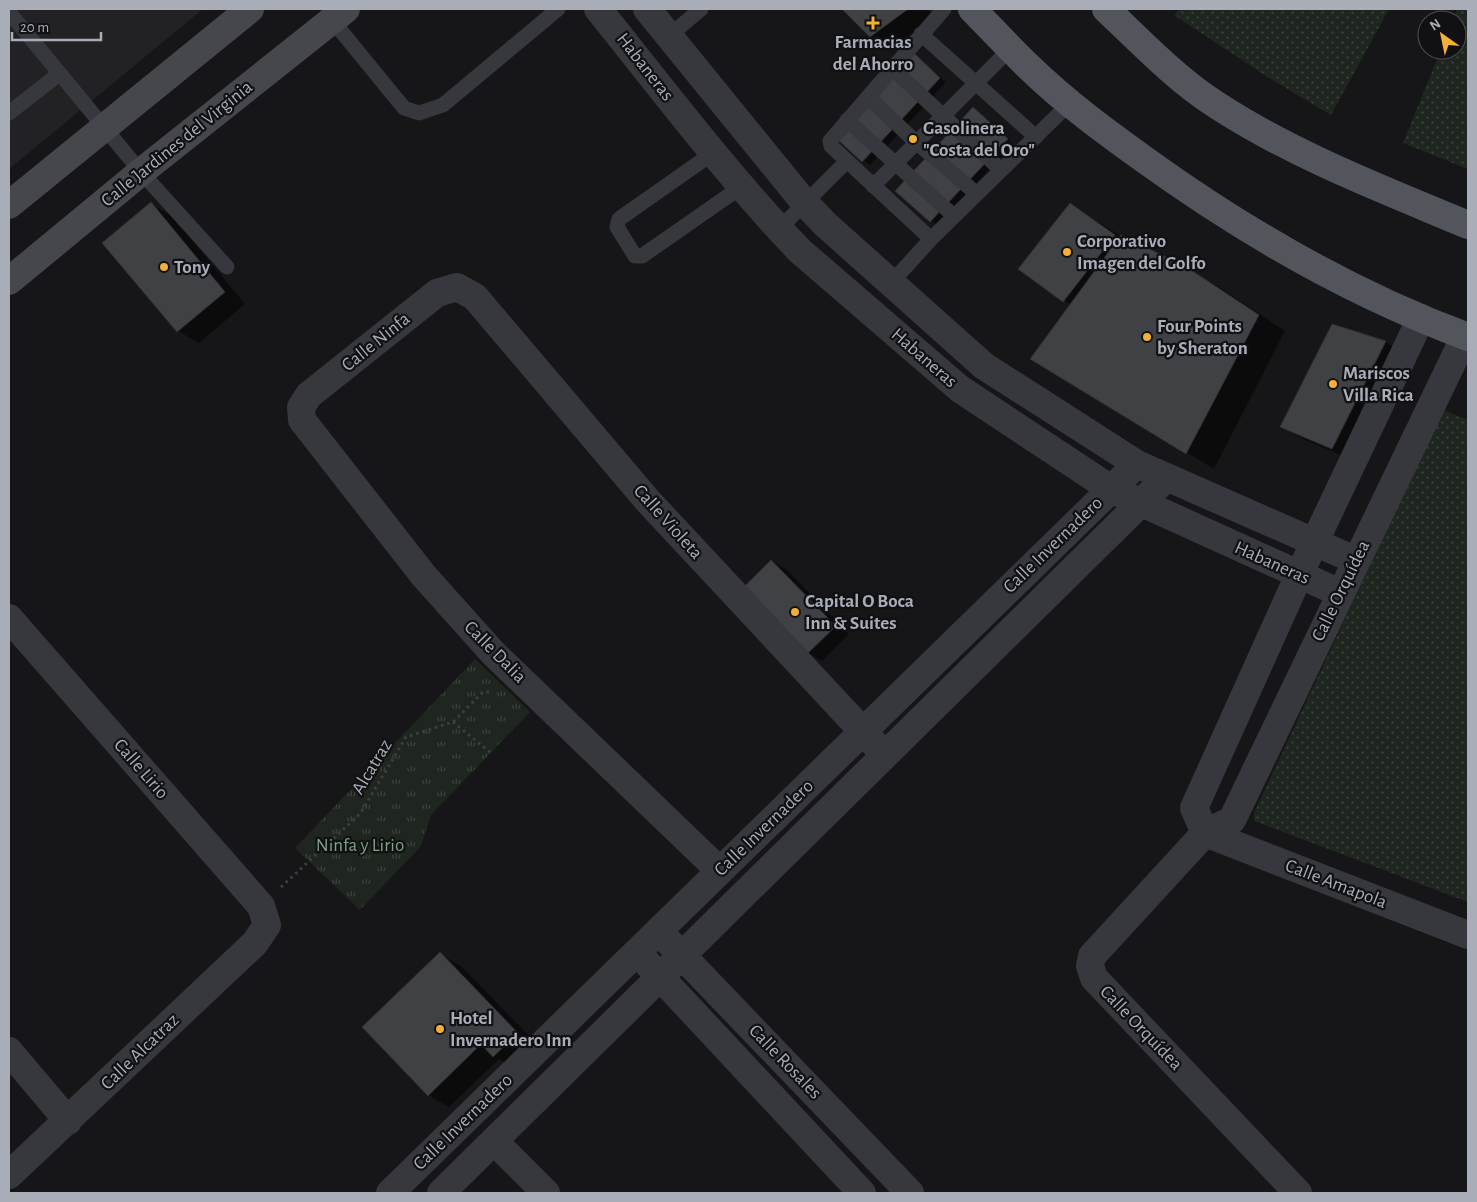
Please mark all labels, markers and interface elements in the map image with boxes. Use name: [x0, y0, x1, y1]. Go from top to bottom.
scale bar: [12, 10, 101, 42]
north arrow: [1417, 10, 1467, 60]
text: N: [1428, 16, 1443, 33]
marker: Farmacias del Ahorro: [867, 17, 879, 29]
text: 20 m: [20, 20, 49, 35]
street label: Habaneras: [613, 30, 677, 104]
place label: Farmacias del Ahorro: [833, 33, 913, 74]
street label: Calle Jardines del Virginia: [98, 77, 256, 211]
place label: Gasolinera "Costa del Oro": [923, 119, 1035, 160]
marker: Gasolinera "Costa del Oro": [907, 133, 919, 145]
place label: Corporativo Imagen del Golfo: [1077, 232, 1206, 273]
marker: Corporativo Imagen del Golfo: [1061, 246, 1073, 258]
place label: Tony: [174, 258, 210, 277]
marker: Tony: [158, 261, 170, 273]
street label: Calle Ninfa: [338, 309, 414, 375]
place label: Four Points by Sheraton: [1157, 317, 1248, 358]
street label: Habaneras: [888, 325, 960, 391]
marker: Four Points by Sheraton: [1141, 331, 1153, 343]
place label: Mariscos Villa Rica: [1343, 364, 1414, 405]
marker: Mariscos Villa Rica: [1327, 378, 1339, 390]
street label: Calle Violeta: [630, 481, 706, 563]
street label: Calle Invernadero: [1000, 493, 1106, 597]
street label: Calle Orquídea: [1308, 537, 1374, 644]
street label: Habaneras: [1232, 538, 1312, 588]
place label: Capital O Boca Inn & Suites: [805, 592, 914, 633]
marker: Capital O Boca Inn & Suites: [789, 606, 801, 618]
street label: Calle Dalia: [460, 617, 530, 687]
street label: Calle Lirio: [110, 735, 172, 803]
street label: Alcatraz: [348, 736, 396, 798]
street label: Calle Invernadero: [711, 776, 817, 880]
park label: Ninfa y Lirio: [316, 836, 404, 855]
street label: Calle Amapola: [1283, 856, 1390, 912]
street label: Calle Orquídea: [1096, 982, 1186, 1074]
place label: Hotel Invernadero Inn: [450, 1009, 572, 1050]
street label: Calle Alcatraz: [97, 1010, 183, 1094]
street label: Calle Rosales: [745, 1021, 825, 1103]
marker: Hotel Invernadero Inn: [434, 1023, 446, 1035]
street label: Calle Invernadero: [410, 1070, 516, 1174]

